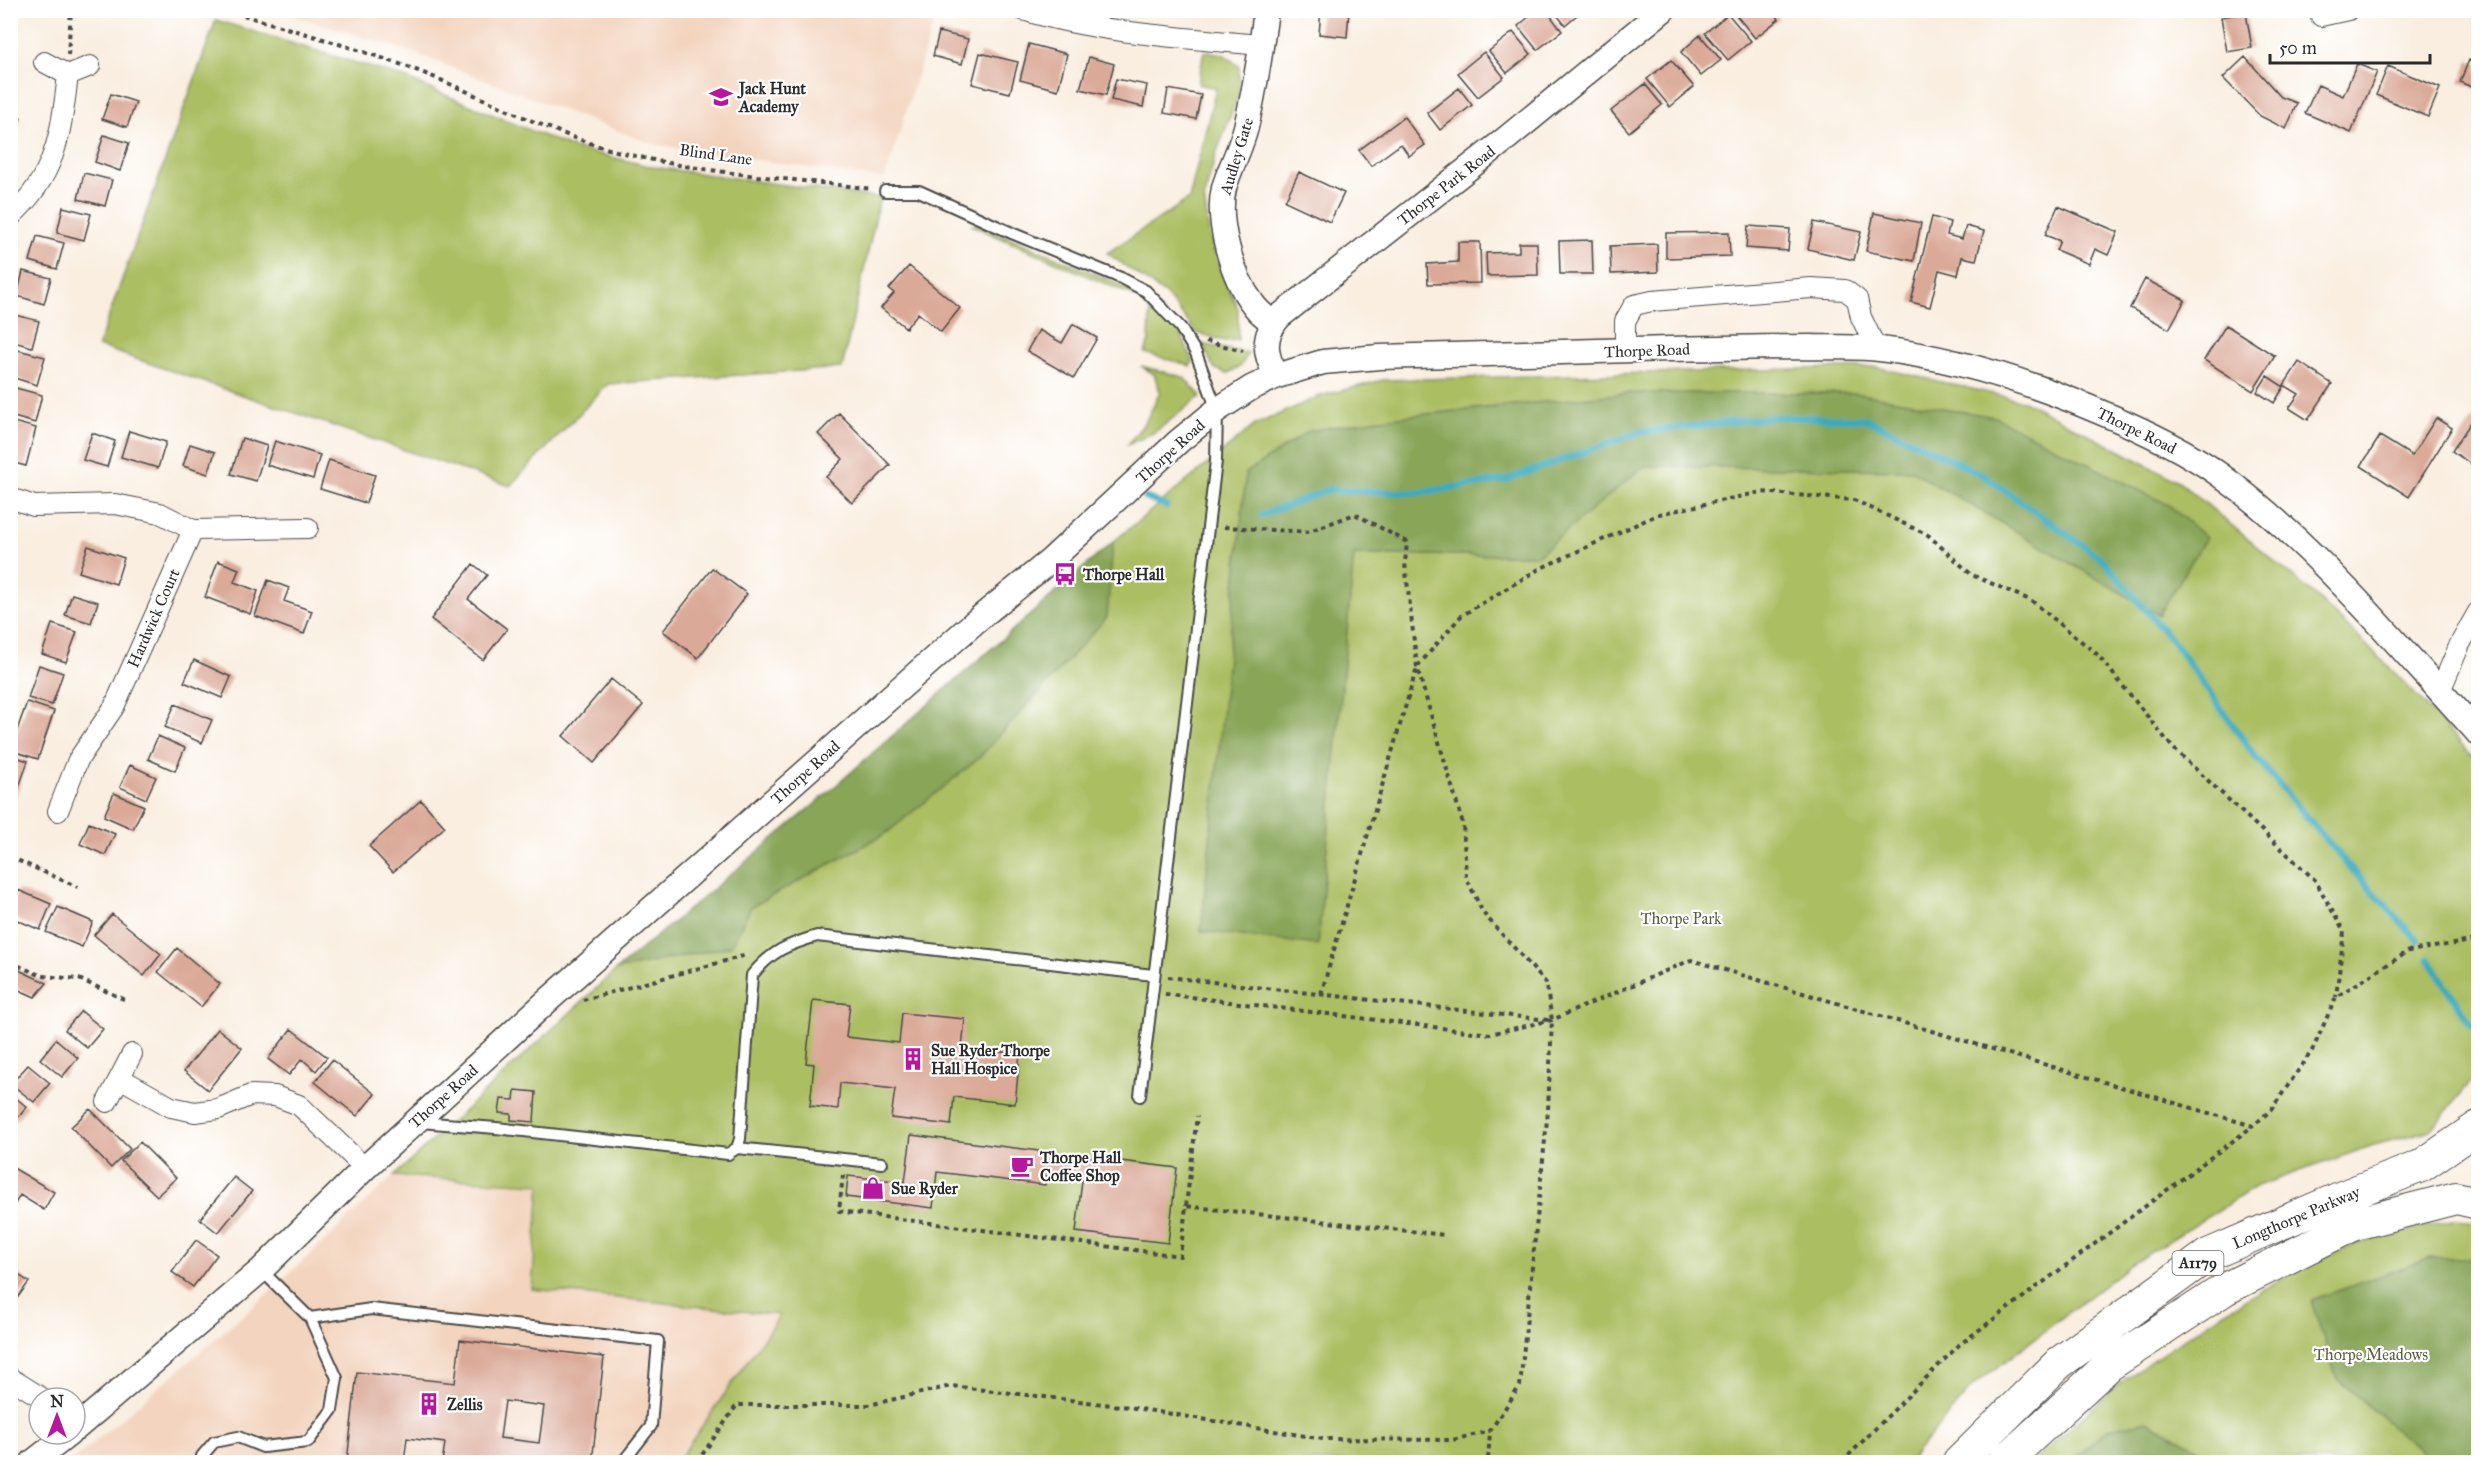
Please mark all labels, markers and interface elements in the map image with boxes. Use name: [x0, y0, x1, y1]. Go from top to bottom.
scale bar: [2270, 27, 2430, 65]
text: 50 m: [2279, 37, 2317, 59]
place label: Jack Hunt Academy: [737, 79, 806, 117]
school or university icon: Jack Hunt Academy: [708, 84, 734, 110]
street label: Audley Gate: [1215, 115, 1257, 198]
street label: Blind Lane: [678, 140, 754, 169]
street label: Thorpe Park Road: [1394, 141, 1499, 229]
street label: Thorpe Road: [1604, 340, 1690, 361]
street label: Thorpe Road: [2094, 403, 2180, 458]
street label: Thorpe Road: [1132, 415, 1209, 487]
bus stop icon: Thorpe Hall: [1052, 561, 1078, 587]
place label: Thorpe Hall: [1082, 565, 1165, 585]
street label: Hardwick Court: [123, 566, 184, 671]
street label: Thorpe Road: [767, 736, 844, 808]
park label: Thorpe Park: [1641, 909, 1722, 928]
place label: Sue Ryder Thorpe Hall Hospice: [931, 1041, 1050, 1079]
building icon: Sue Ryder Thorpe Hall Hospice: [900, 1046, 926, 1072]
street label: Thorpe Road: [405, 1060, 482, 1132]
place label: Thorpe Hall Coffee Shop: [1039, 1148, 1122, 1186]
cafe icon: Thorpe Hall Coffee Shop: [1009, 1153, 1035, 1179]
shop icon: Sue Ryder: [860, 1175, 886, 1201]
place label: Sue Ryder: [891, 1179, 959, 1199]
street label: Longthorpe Parkway: [2230, 1182, 2363, 1254]
road number: A1179: [2172, 1251, 2224, 1275]
park label: Thorpe Meadows: [2314, 1345, 2428, 1364]
north arrow: [27, 1386, 87, 1446]
building icon: Zellis: [416, 1391, 442, 1417]
text: N: [50, 1392, 64, 1411]
place label: Zellis: [447, 1395, 483, 1414]

